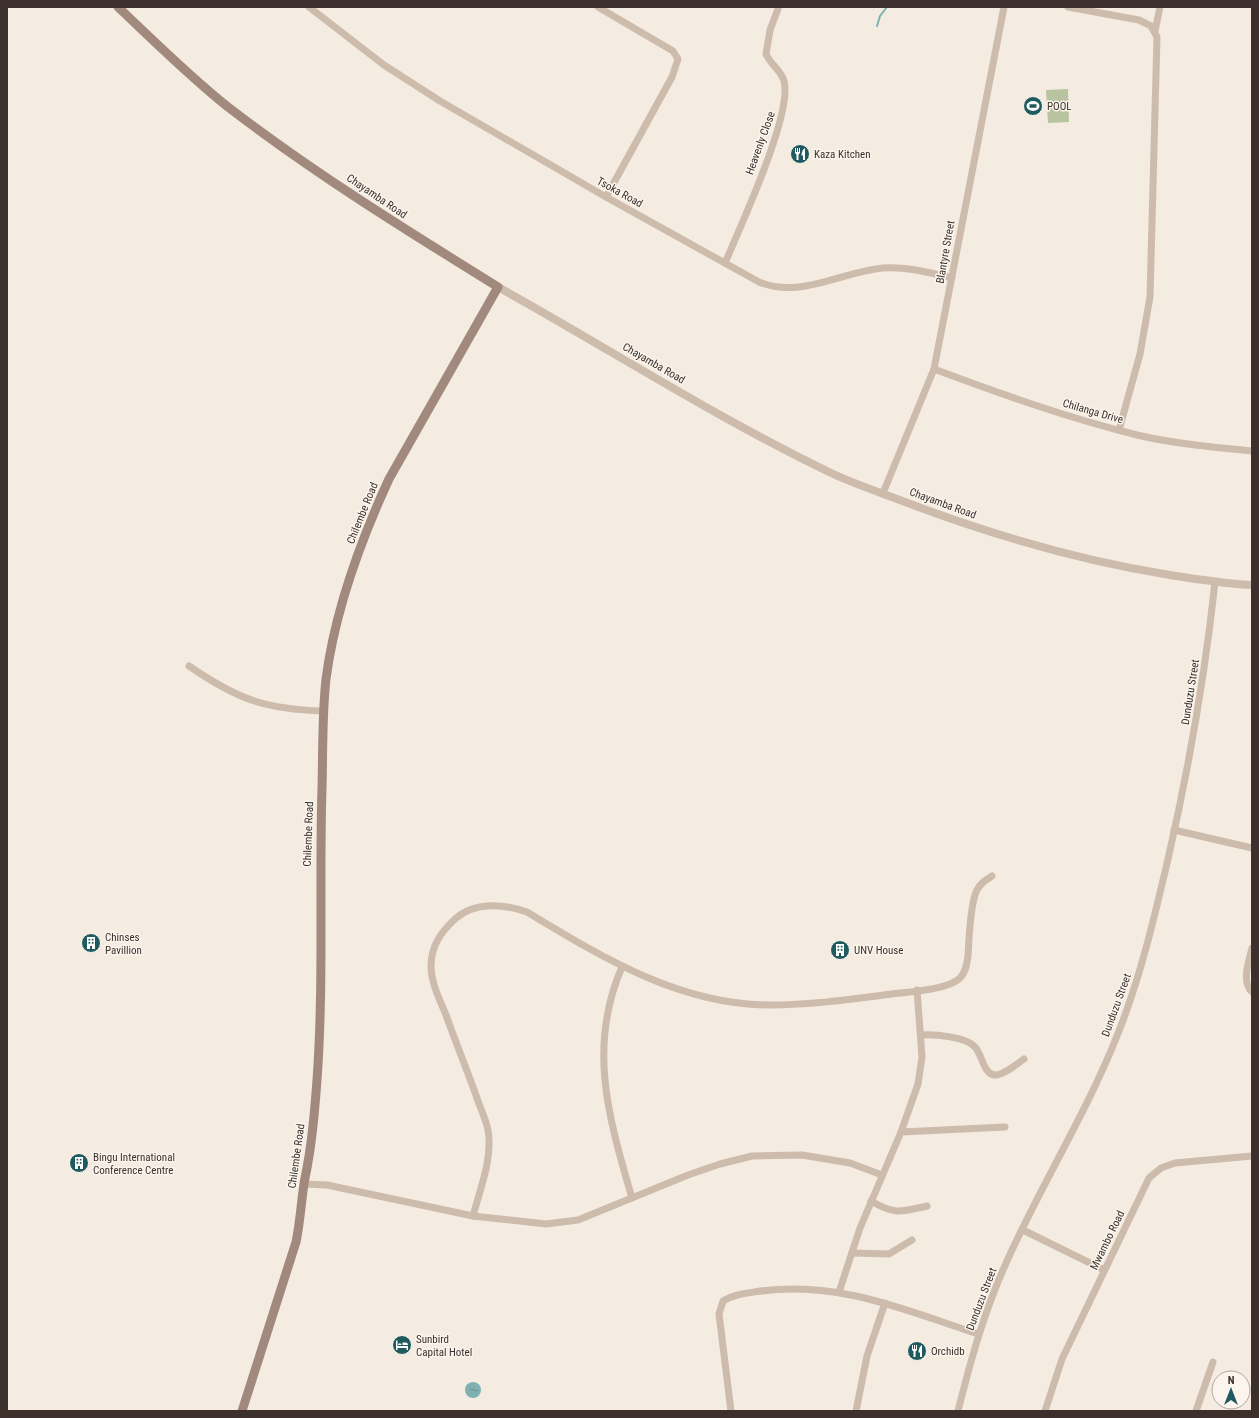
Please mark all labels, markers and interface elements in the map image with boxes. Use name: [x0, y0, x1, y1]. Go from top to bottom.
sports icon: POOL: [1022, 95, 1044, 117]
place label: POOL: [1047, 100, 1072, 113]
street label: Heavenly Close: [743, 110, 778, 177]
restaurant icon: Kaza Kitchen: [789, 143, 811, 165]
place label: Kaza Kitchen: [814, 148, 871, 161]
street label: Chayamba Road: [344, 171, 409, 221]
street label: Tsoka Road: [595, 175, 645, 210]
street label: Blantyre Street: [934, 220, 957, 285]
street label: Chayamba Road: [620, 340, 687, 387]
street label: Chilanga Drive: [1061, 397, 1125, 426]
street label: Chilembe Road: [344, 481, 381, 546]
street label: Chayamba Road: [908, 485, 978, 522]
street label: Dunduzu Street: [1179, 658, 1202, 726]
street label: Chilembe Road: [301, 801, 316, 867]
place label: Chinses Pavillion: [105, 931, 142, 957]
building icon: Chinses Pavillion: [80, 932, 102, 954]
building icon: UNV House: [829, 939, 851, 961]
place label: UNV House: [854, 944, 904, 957]
street label: Dunduzu Street: [1099, 972, 1134, 1038]
street label: Chilembe Road: [286, 1123, 307, 1189]
place label: Bingu International Conference Centre: [93, 1151, 175, 1177]
building icon: Bingu International Conference Centre: [68, 1152, 90, 1174]
street label: Mwambo Road: [1087, 1208, 1127, 1272]
street label: Dunduzu Street: [964, 1266, 999, 1332]
place label: Sunbird Capital Hotel: [416, 1333, 472, 1359]
hotel icon: Sunbird Capital Hotel: [391, 1334, 413, 1356]
restaurant icon: Orchidb: [906, 1340, 928, 1362]
place label: Orchidb: [931, 1345, 965, 1358]
north arrow: [1211, 1370, 1251, 1410]
text: N: [1228, 1374, 1235, 1387]

